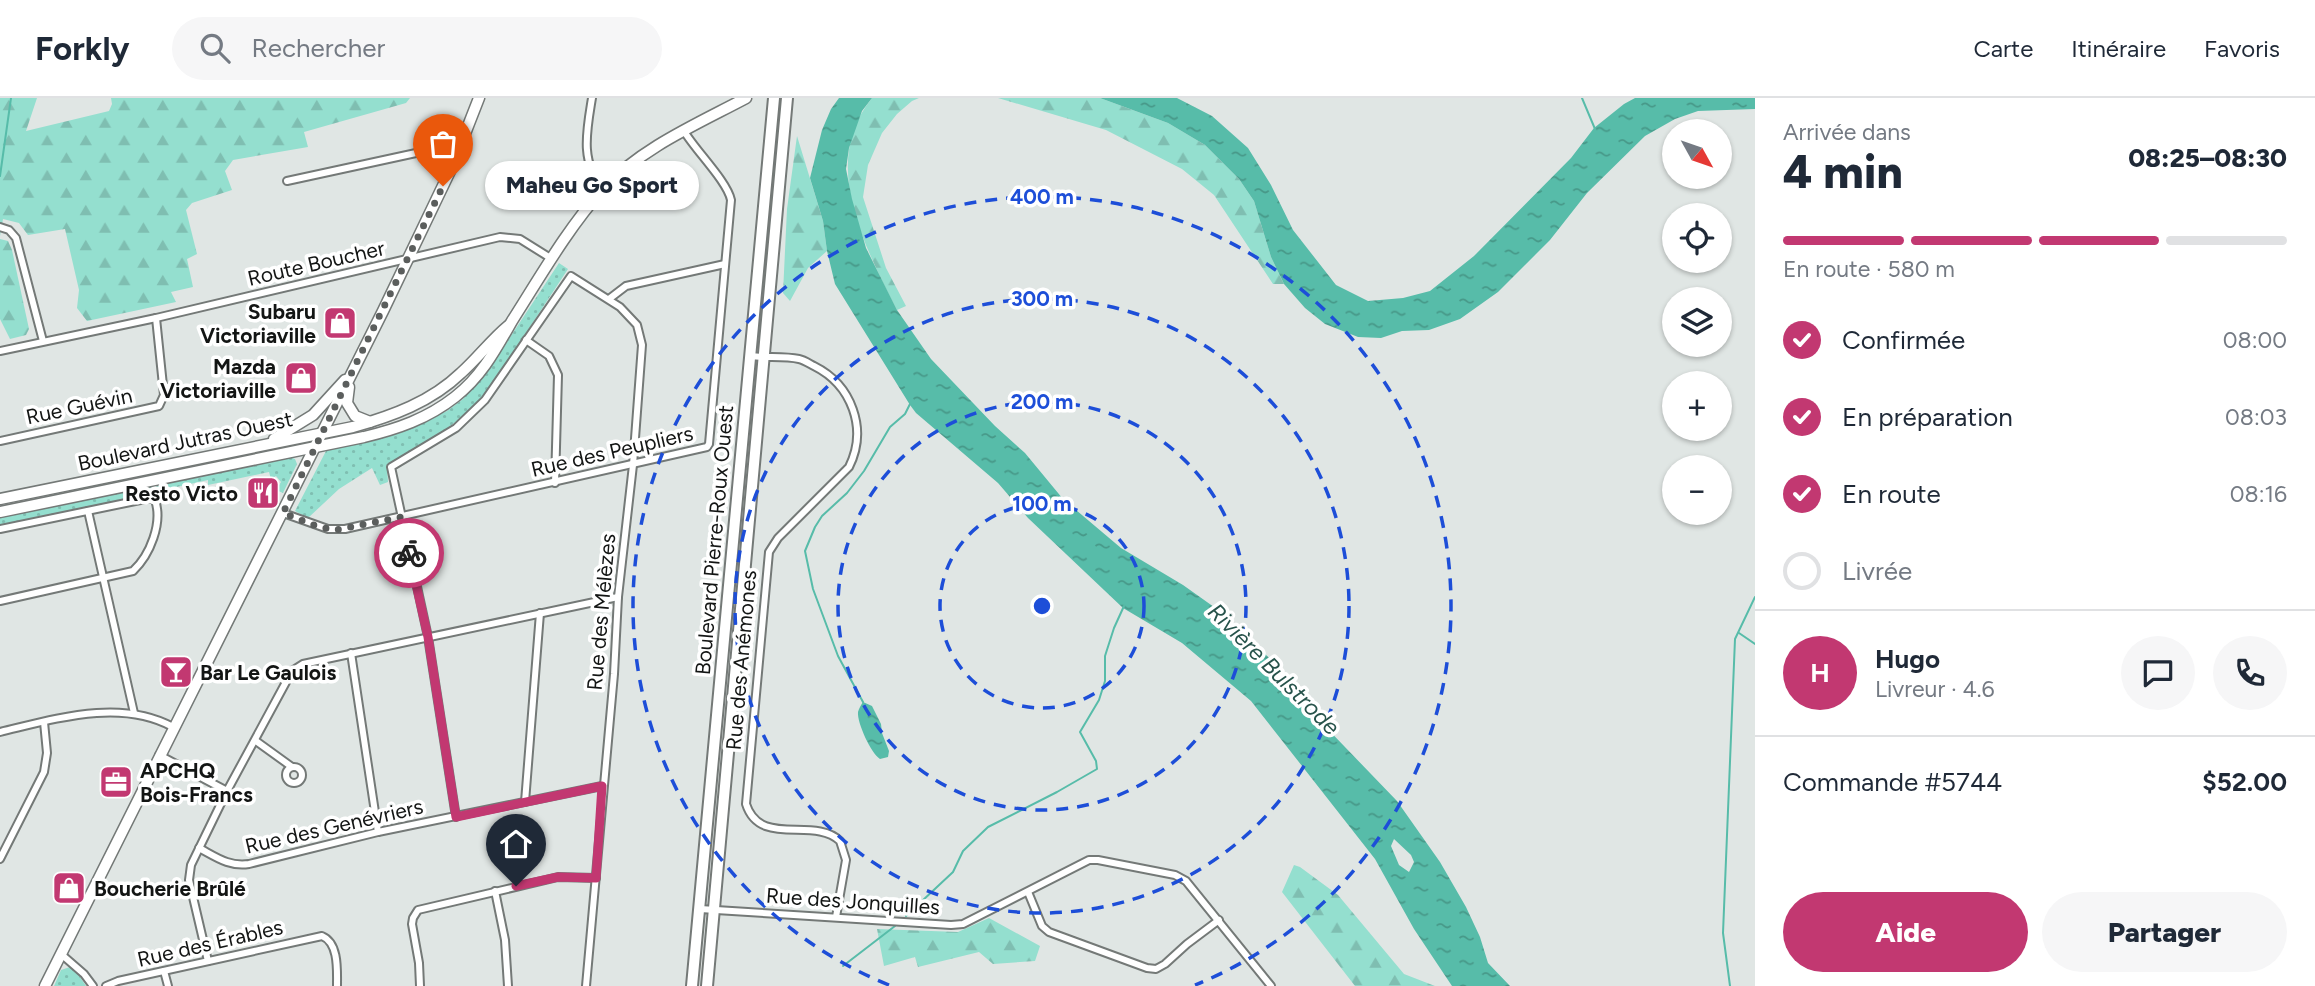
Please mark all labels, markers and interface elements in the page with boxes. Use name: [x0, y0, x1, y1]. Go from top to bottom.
search box: [172, 17, 662, 80]
text: Forkly: [35, 29, 130, 68]
icon: search: [196, 29, 234, 67]
text: Rechercher: [252, 32, 385, 64]
text: Carte: [1973, 34, 2033, 63]
text: Itinéraire: [2071, 34, 2166, 63]
text: Favoris: [2204, 34, 2280, 63]
pin: [413, 114, 473, 186]
text: Arrivée dans: [1783, 118, 1911, 146]
north arrow: [1662, 119, 1732, 189]
map controls: [1662, 119, 1732, 525]
icon: bag: [424, 125, 462, 163]
text: 08:25–08:30: [2128, 142, 2287, 174]
text: 4 min: [1783, 144, 1903, 200]
callout: Maheu Go Sport: [485, 162, 698, 210]
text: Maheu Go Sport: [506, 171, 678, 199]
text: 400 m: [1010, 184, 1074, 209]
button: locate: [1662, 203, 1732, 273]
street label: Route Boucher: [245, 235, 387, 291]
text: En route · 580 m: [1783, 255, 1955, 283]
text: 300 m: [1011, 286, 1073, 311]
button: layers: [1662, 287, 1732, 357]
place label: Subaru Victoriaville: [200, 299, 316, 348]
shop icon: Subaru Victoriaville: [321, 304, 359, 342]
icon: check: [1783, 321, 1821, 359]
text: Confirmée: [1842, 324, 1965, 356]
text: 08:00: [2223, 326, 2287, 354]
place label: Mazda Victoriaville: [160, 354, 276, 403]
shop icon: Mazda Victoriaville: [282, 359, 320, 397]
button: +: [1662, 371, 1732, 441]
street label: Rue Guévin: [24, 383, 134, 429]
text: 200 m: [1011, 389, 1073, 414]
icon: check: [1783, 398, 1821, 436]
text: En préparation: [1842, 401, 2013, 433]
text: 08:03: [2225, 403, 2287, 431]
street label: Boulevard Pierre-Roux Ouest: [690, 404, 738, 676]
street label: Boulevard Jutras Ouest: [75, 406, 295, 476]
street label: Rue des Peupliers: [528, 420, 696, 482]
button: −: [1662, 455, 1732, 525]
restaurant icon: Resto Victo: [244, 474, 282, 512]
icon: check: [1783, 475, 1821, 513]
text: En route: [1842, 478, 1941, 510]
text: 08:16: [2230, 480, 2287, 508]
place label: Resto Victo: [125, 481, 238, 506]
text: 100 m: [1012, 491, 1072, 516]
courier: [374, 518, 444, 588]
street label: Rue des Mélèzes: [582, 533, 620, 691]
icon: bike: [390, 534, 428, 572]
text: Livrée: [1842, 555, 1912, 587]
street label: Rue des Anémones: [721, 569, 761, 751]
centre of rings: [1030, 594, 1054, 618]
water label: Rivière Bulstrode: [1202, 597, 1346, 741]
button: chat: [2121, 636, 2195, 710]
button: phone: [2213, 636, 2287, 710]
text: Hugo: [1875, 643, 1940, 675]
bar icon: Bar Le Gaulois: [157, 653, 195, 691]
text: H: [1810, 657, 1830, 689]
place label: Bar Le Gaulois: [200, 660, 337, 685]
text: Livreur · 4.6: [1875, 675, 1995, 703]
place label: APCHQ Bois-Francs: [140, 758, 253, 807]
office icon: APCHQ Bois-Francs: [97, 763, 135, 801]
text: Commande #5744: [1783, 766, 2002, 798]
text: $52.00: [2202, 766, 2287, 798]
street label: Rue des Genévriers: [243, 793, 425, 859]
pin: [486, 814, 546, 886]
icon: home: [497, 825, 535, 863]
shop icon: Boucherie Brûlé: [50, 869, 88, 907]
place label: Boucherie Brûlé: [94, 876, 246, 901]
street label: Rue des Jonquilles: [765, 882, 941, 920]
button: Aide: [1783, 892, 2028, 972]
button: Partager: [2042, 892, 2287, 972]
street label: Rue des Érables: [135, 914, 285, 972]

